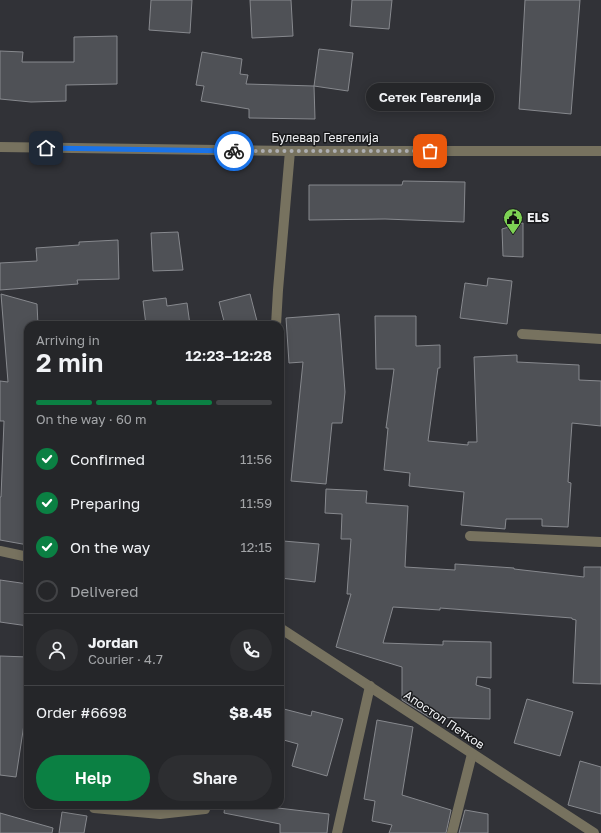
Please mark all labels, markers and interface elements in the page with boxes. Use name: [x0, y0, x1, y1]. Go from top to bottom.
callout: Сетек Гевгелија: [366, 83, 494, 111]
text: Сетек Гевгелија: [379, 89, 481, 105]
street label: Булевар Гевгелија: [271, 130, 379, 145]
pin: [29, 131, 63, 165]
courier: [214, 131, 254, 171]
pin: [413, 134, 447, 168]
icon: home: [35, 137, 57, 159]
icon: bike: [223, 140, 245, 162]
icon: bag: [419, 140, 441, 162]
public building icon: ELS: [502, 207, 524, 235]
place label: ELS: [527, 210, 549, 225]
text: Arriving in: [36, 332, 100, 348]
text: 12:23–12:28: [185, 346, 272, 364]
text: 2 min: [36, 347, 104, 378]
text: On the way · 60 m: [36, 411, 147, 427]
icon: check: [36, 448, 58, 470]
text: Confirmed: [70, 450, 145, 468]
text: 11:56: [240, 451, 272, 467]
icon: check: [36, 492, 58, 514]
text: Preparing: [70, 494, 140, 512]
text: 11:59: [240, 495, 272, 511]
icon: check: [36, 536, 58, 558]
text: On the way: [70, 538, 150, 556]
text: 12:15: [240, 539, 272, 555]
text: Delivered: [70, 582, 138, 600]
button: person: [36, 629, 78, 671]
button: phone: [230, 629, 272, 671]
text: Jordan: [88, 633, 138, 651]
text: Courier · 4.7: [88, 651, 163, 667]
street label: Апостол Петков: [401, 687, 488, 752]
text: Order #6698: [36, 703, 127, 721]
text: $8.45: [229, 703, 272, 721]
button: Help: [36, 755, 150, 801]
button: Share: [158, 755, 272, 801]

